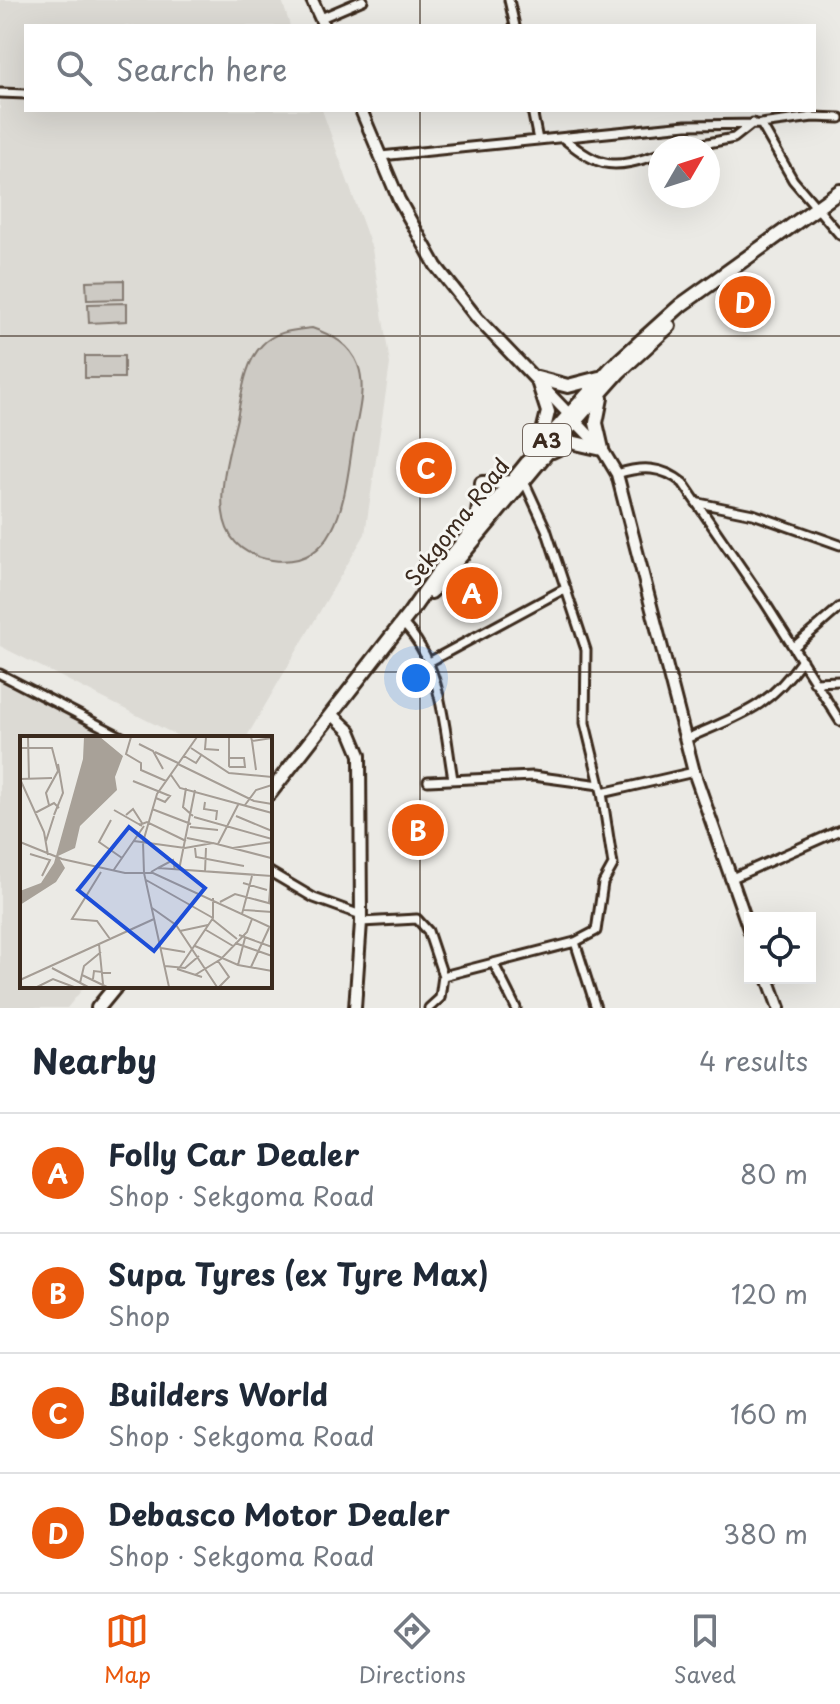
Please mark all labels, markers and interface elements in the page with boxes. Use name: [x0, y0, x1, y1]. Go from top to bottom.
search box: [24, 24, 816, 112]
icon: search: [52, 46, 96, 90]
text: Search here: [116, 46, 288, 91]
north arrow: [648, 136, 720, 208]
pin: D: [719, 272, 771, 332]
road number: A3: [523, 424, 571, 456]
pin: C: [400, 438, 452, 498]
street label: Sekgoma Road: [395, 450, 517, 592]
pin: A: [446, 563, 498, 623]
your location: [396, 658, 436, 698]
inset map: [20, 736, 272, 988]
pin: B: [392, 800, 444, 860]
map controls: [744, 912, 816, 984]
button: locate: [744, 912, 816, 984]
text: Nearby: [32, 1034, 157, 1086]
text: 4 results: [699, 1041, 808, 1080]
text: Folly Car Dealer: [108, 1131, 359, 1176]
text: A: [48, 1154, 68, 1193]
text: 80 m: [740, 1154, 808, 1193]
text: Shop · Sekgoma Road: [108, 1176, 375, 1215]
text: Supa Tyres (ex Tyre Max): [108, 1251, 489, 1296]
text: B: [49, 1274, 67, 1313]
text: 120 m: [731, 1274, 808, 1313]
text: Shop: [108, 1296, 170, 1335]
text: Builders World: [108, 1371, 328, 1416]
text: C: [48, 1394, 68, 1433]
text: 160 m: [730, 1394, 808, 1433]
text: Shop · Sekgoma Road: [108, 1416, 375, 1455]
text: Debasco Motor Dealer: [108, 1491, 450, 1536]
text: D: [48, 1514, 68, 1553]
text: 380 m: [723, 1514, 808, 1553]
text: Shop · Sekgoma Road: [108, 1536, 375, 1575]
tab: Map: [104, 1609, 151, 1690]
tab: Directions: [359, 1609, 466, 1690]
tab: Saved: [674, 1609, 736, 1690]

